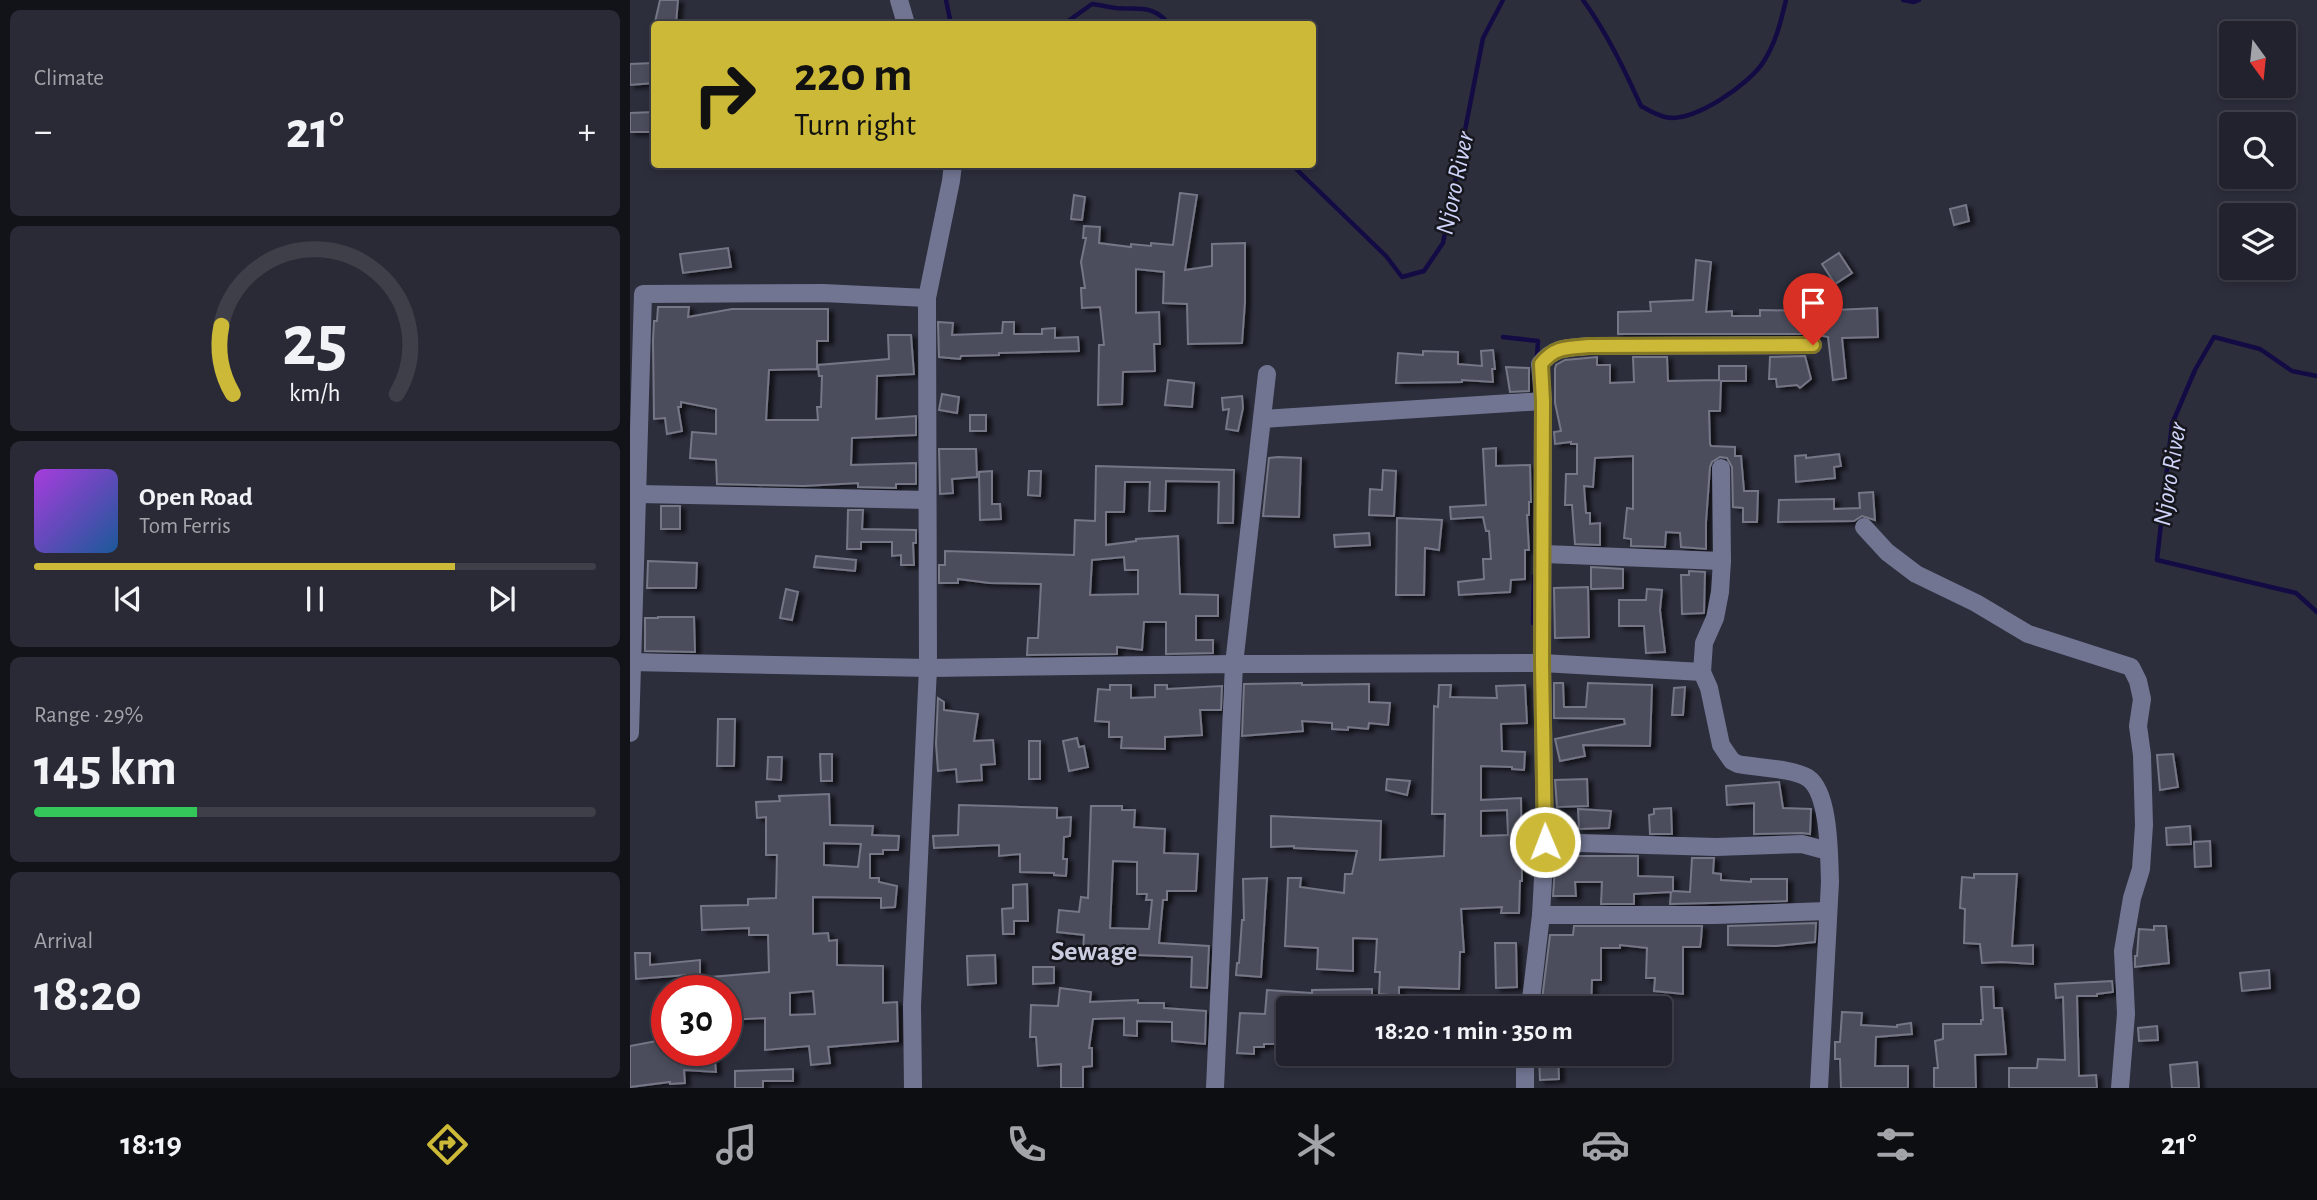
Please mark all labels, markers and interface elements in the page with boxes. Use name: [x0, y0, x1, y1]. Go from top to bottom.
north arrow: [2219, 21, 2296, 98]
map controls: [2219, 21, 2296, 280]
icon: right: [679, 49, 770, 140]
text: 220 m: [794, 51, 913, 100]
text: Climate: [34, 67, 104, 90]
text: 21°: [286, 105, 344, 157]
text: Turn right: [794, 109, 916, 141]
button: search: [2219, 112, 2296, 189]
text: −: [34, 113, 52, 151]
text: +: [578, 113, 596, 151]
water label: Njoro River: [1431, 128, 1479, 237]
button: layers: [2219, 203, 2296, 280]
pin: [1783, 273, 1843, 345]
icon: arrive: [1794, 284, 1832, 322]
text: 25: [282, 307, 348, 380]
text: km/h: [289, 381, 341, 406]
water label: Njoro River: [2149, 419, 2191, 528]
text: Open Road: [139, 484, 253, 510]
text: Tom Ferris: [139, 515, 231, 538]
icon: previous: [109, 580, 147, 618]
icon: pause: [296, 580, 334, 618]
icon: next: [483, 580, 521, 618]
text: Range · 29%: [34, 704, 143, 727]
text: 145 km: [34, 742, 177, 794]
position arrow: [1508, 805, 1582, 879]
text: Arrival: [34, 930, 93, 953]
district label: Sewage: [1051, 938, 1137, 966]
text: 18:20: [34, 968, 142, 1020]
speed limit sign: 30: [651, 975, 742, 1066]
text: 18:20 · 1 min · 350 m: [1375, 1018, 1573, 1044]
icon: directions: [423, 1120, 472, 1169]
icon: music: [712, 1120, 761, 1169]
icon: phone: [1002, 1120, 1051, 1169]
icon: climate: [1292, 1120, 1341, 1169]
icon: car: [1581, 1120, 1630, 1169]
icon: filters: [1871, 1120, 1920, 1169]
text: 18:19: [120, 1128, 182, 1160]
text: 21°: [2161, 1128, 2197, 1160]

